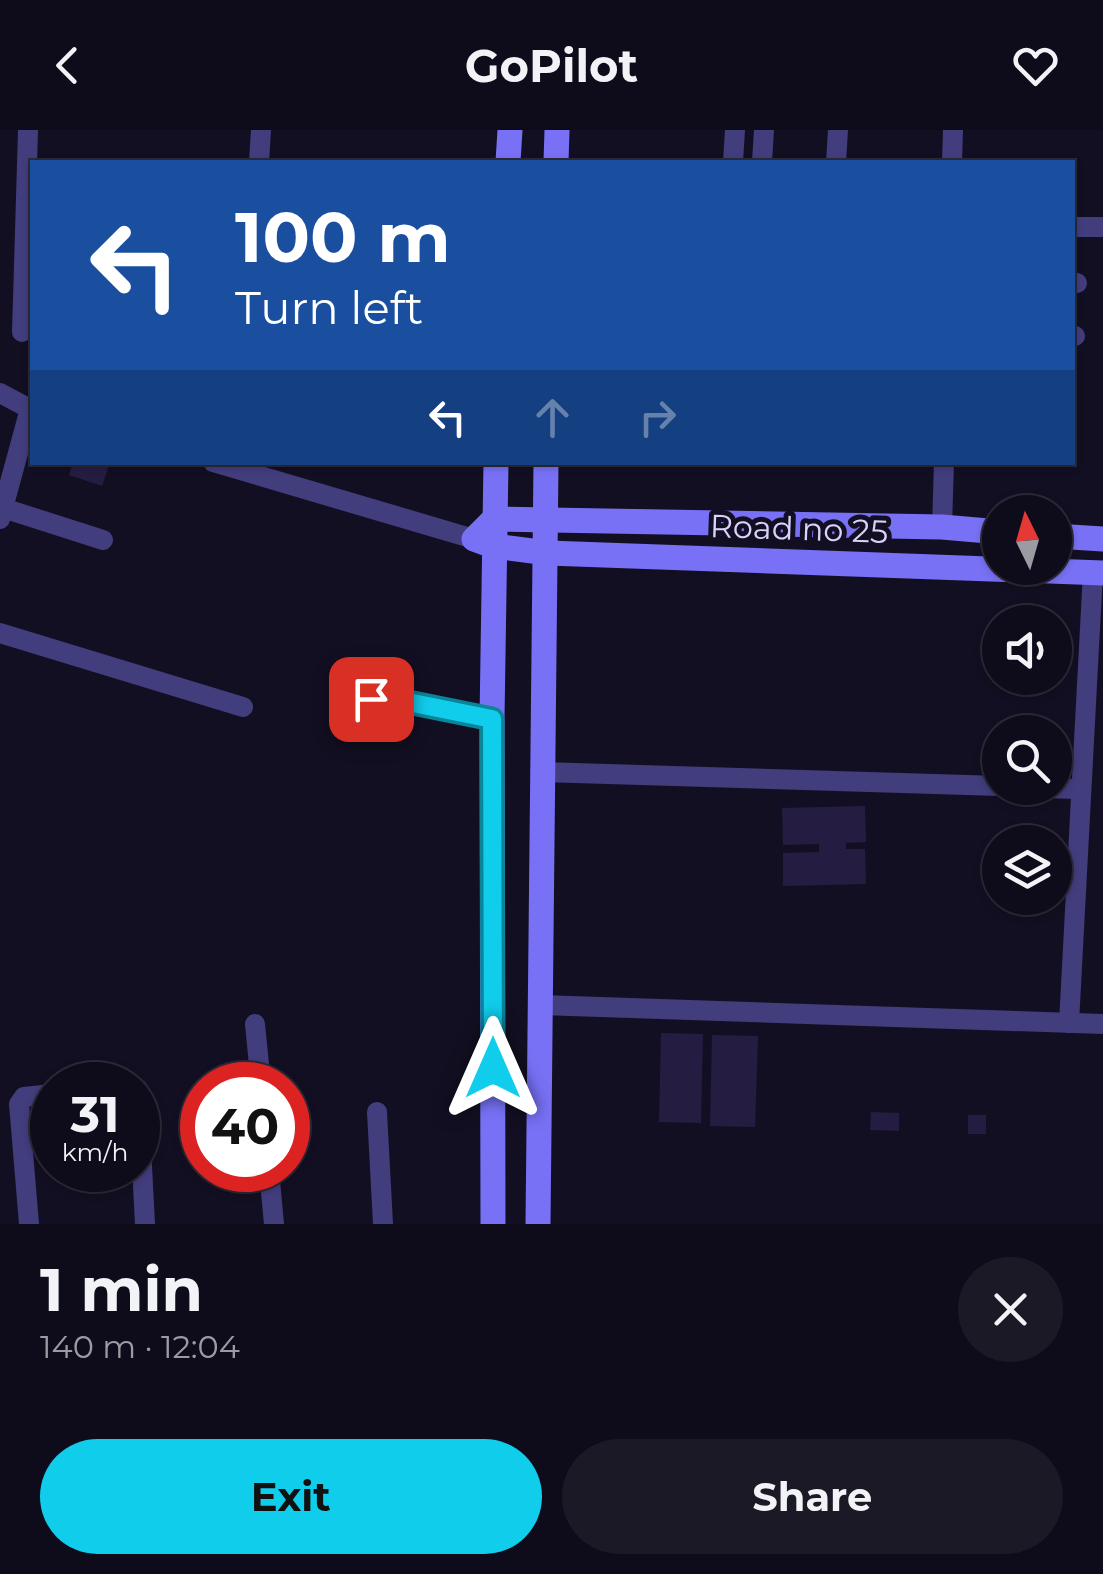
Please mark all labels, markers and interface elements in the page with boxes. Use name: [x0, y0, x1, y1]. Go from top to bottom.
icon: back: [40, 38, 95, 93]
text: GoPilot: [465, 38, 638, 93]
icon: heart: [1008, 38, 1063, 93]
text: 100 m: [235, 194, 451, 280]
icon: left: [70, 200, 200, 330]
text: Turn left: [235, 280, 423, 335]
icon: left: [420, 390, 475, 445]
icon: ahead: [525, 390, 580, 445]
icon: right: [630, 390, 685, 445]
north arrow: [982, 495, 1072, 585]
map controls: [982, 495, 1072, 915]
street label: Road no 25: [709, 506, 889, 551]
button: sound: [982, 605, 1072, 695]
pin: [329, 657, 414, 742]
icon: arrive: [344, 672, 399, 727]
button: search: [982, 715, 1072, 805]
button: layers: [982, 825, 1072, 915]
position arrow: [441, 1016, 545, 1120]
speed limit sign: 40: [180, 1062, 310, 1192]
text: 31: [70, 1084, 120, 1145]
text: km/h: [62, 1137, 128, 1167]
text: 1 min: [40, 1253, 203, 1326]
button: close: [958, 1257, 1063, 1362]
text: 140 m · 12:04: [40, 1327, 240, 1366]
button: Exit: [40, 1439, 542, 1554]
button: Share: [562, 1439, 1063, 1554]

